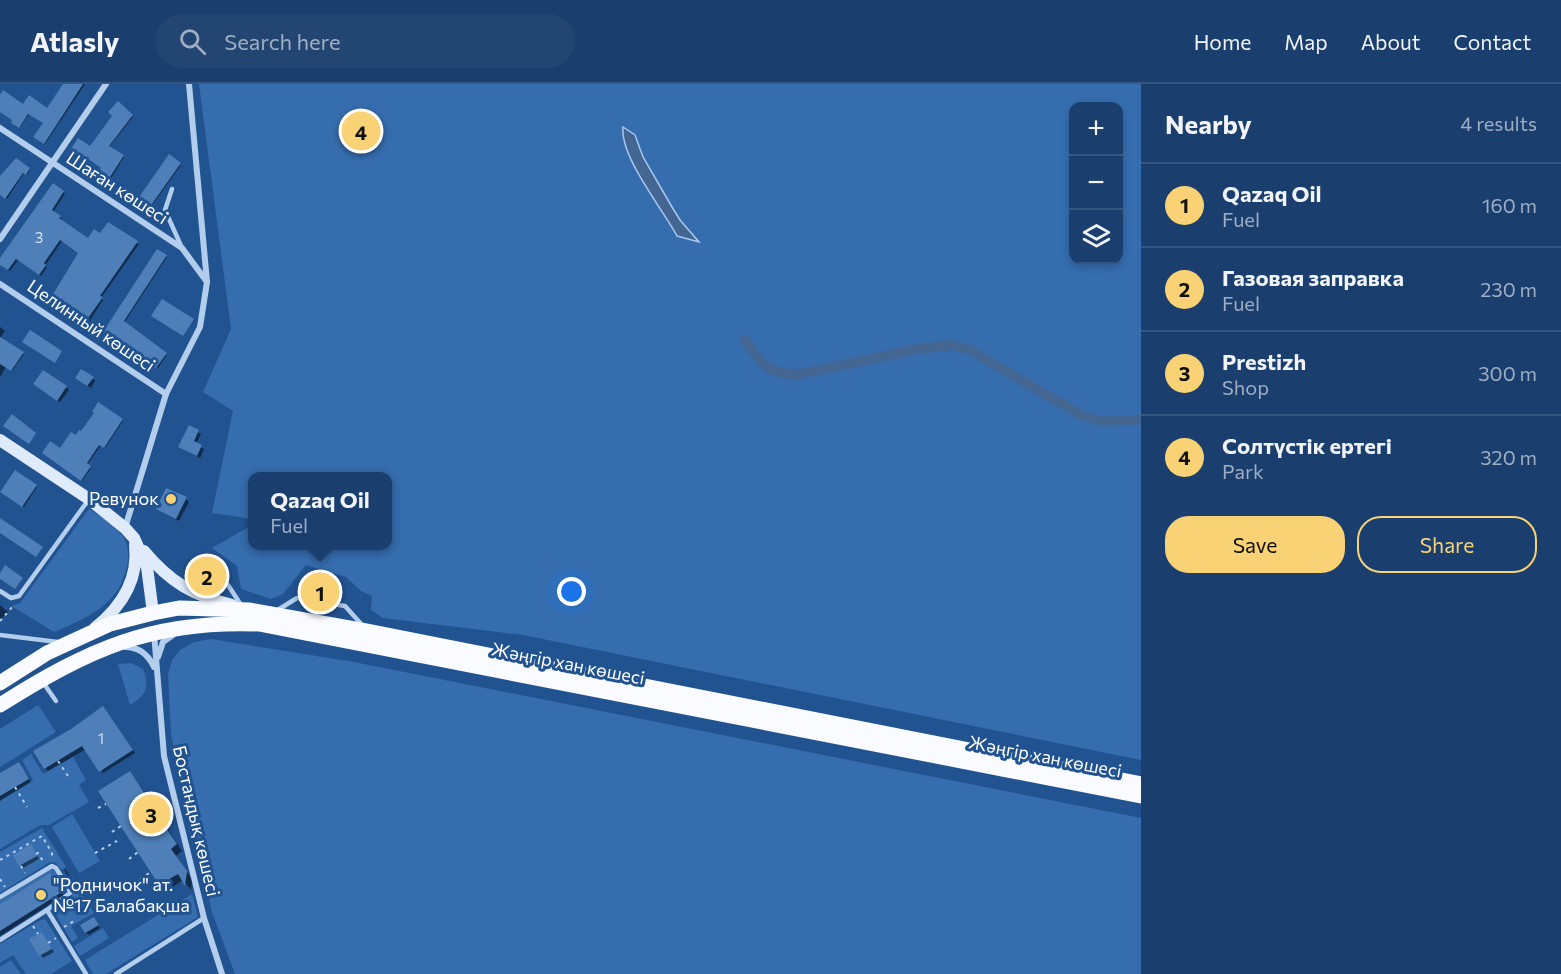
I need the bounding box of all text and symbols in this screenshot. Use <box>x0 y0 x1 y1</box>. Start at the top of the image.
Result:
search box <box>155 14 575 68</box>
text: Atlasly <box>30 24 119 58</box>
icon: search <box>176 25 209 58</box>
text: Search here <box>224 28 341 55</box>
text: Home <box>1194 29 1251 54</box>
text: Map <box>1284 29 1328 54</box>
text: About <box>1361 29 1420 54</box>
text: Contact <box>1453 29 1531 54</box>
map controls <box>1069 102 1123 264</box>
button: + <box>1069 102 1123 156</box>
pin: 4 <box>342 108 380 154</box>
text: Nearby <box>1165 108 1252 139</box>
text: 4 results <box>1460 111 1537 135</box>
street label: Шаған көшесі <box>62 146 173 228</box>
button: − <box>1069 156 1123 210</box>
text: Qazaq Oil <box>1222 180 1322 207</box>
text: 1 <box>1180 193 1189 217</box>
text: 160 m <box>1482 193 1537 217</box>
text: Fuel <box>1222 207 1260 231</box>
button: layers <box>1069 210 1123 264</box>
house number: 3 <box>35 228 43 246</box>
text: Газовая заправка <box>1222 264 1404 291</box>
street label: Целинный көшесі <box>24 274 160 376</box>
text: 2 <box>1179 277 1190 301</box>
text: 230 m <box>1480 277 1537 301</box>
text: Fuel <box>1222 291 1260 315</box>
text: Prestizh <box>1222 348 1306 375</box>
text: 3 <box>1179 361 1190 385</box>
text: 300 m <box>1478 361 1537 385</box>
text: Shop <box>1222 375 1269 399</box>
text: Солтүстік ертегі <box>1222 432 1392 459</box>
text: 4 <box>1178 445 1191 469</box>
text: 320 m <box>1480 445 1537 469</box>
text: Park <box>1222 459 1264 483</box>
popup <box>248 472 392 550</box>
text: Qazaq Oil <box>270 486 370 513</box>
place label: Ревунок <box>89 487 159 509</box>
marker: Ревунок <box>164 492 178 506</box>
text: Fuel <box>270 513 308 537</box>
button: Save <box>1165 516 1345 573</box>
button: Share <box>1357 516 1537 573</box>
pin: 2 <box>188 554 226 598</box>
pin: 1 <box>300 570 340 614</box>
your location <box>557 577 586 606</box>
street label: Жәңгір хан көшесі <box>490 637 647 689</box>
house number: 1 <box>98 729 104 747</box>
street label: Жәңгір хан көшесі <box>967 730 1124 782</box>
street label: Бостандық көшесі <box>169 743 225 898</box>
pin: 3 <box>132 792 170 836</box>
place label: "Родничок" ат. №17 Балабақша <box>53 873 190 916</box>
marker: "Родничок" ат. №17 Балабақша <box>34 888 48 902</box>

